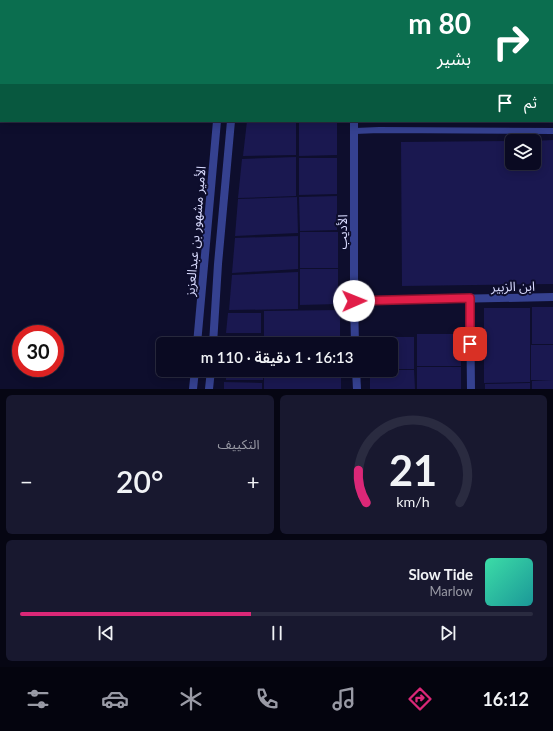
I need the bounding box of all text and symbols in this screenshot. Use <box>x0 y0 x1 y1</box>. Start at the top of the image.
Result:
text: 80 m <box>408 6 471 40</box>
icon: right <box>485 16 537 68</box>
text: بشير <box>437 47 471 69</box>
icon: arrive <box>494 92 516 114</box>
text: ثم <box>524 93 537 111</box>
map controls <box>505 134 541 170</box>
button: layers <box>505 134 541 170</box>
street label: الأمير مشهور بن عبدالعزيز <box>181 165 210 298</box>
street label: الأديب <box>334 215 350 249</box>
street label: ابن الزبير <box>490 278 535 295</box>
position arrow <box>333 280 375 322</box>
speed limit sign: 30 <box>12 325 64 377</box>
pin <box>453 327 487 361</box>
icon: arrive <box>459 333 481 355</box>
text: 16:13 · 1 دقيقة · 110 m <box>201 348 353 366</box>
text: التكييف <box>218 436 260 452</box>
text: 21 <box>389 444 437 494</box>
text: 20° <box>116 463 163 499</box>
text: − <box>20 468 33 495</box>
text: + <box>247 468 259 495</box>
text: km/h <box>397 492 430 509</box>
text: Slow Tide <box>408 565 473 583</box>
text: Marlow <box>429 583 473 599</box>
icon: previous <box>95 622 117 644</box>
icon: pause <box>266 622 288 644</box>
icon: next <box>437 622 459 644</box>
icon: filters <box>24 685 52 713</box>
icon: car <box>101 685 129 713</box>
icon: climate <box>177 685 205 713</box>
icon: phone <box>253 685 281 713</box>
icon: music <box>330 685 358 713</box>
icon: directions <box>406 685 434 713</box>
text: 16:12 <box>482 688 529 710</box>

